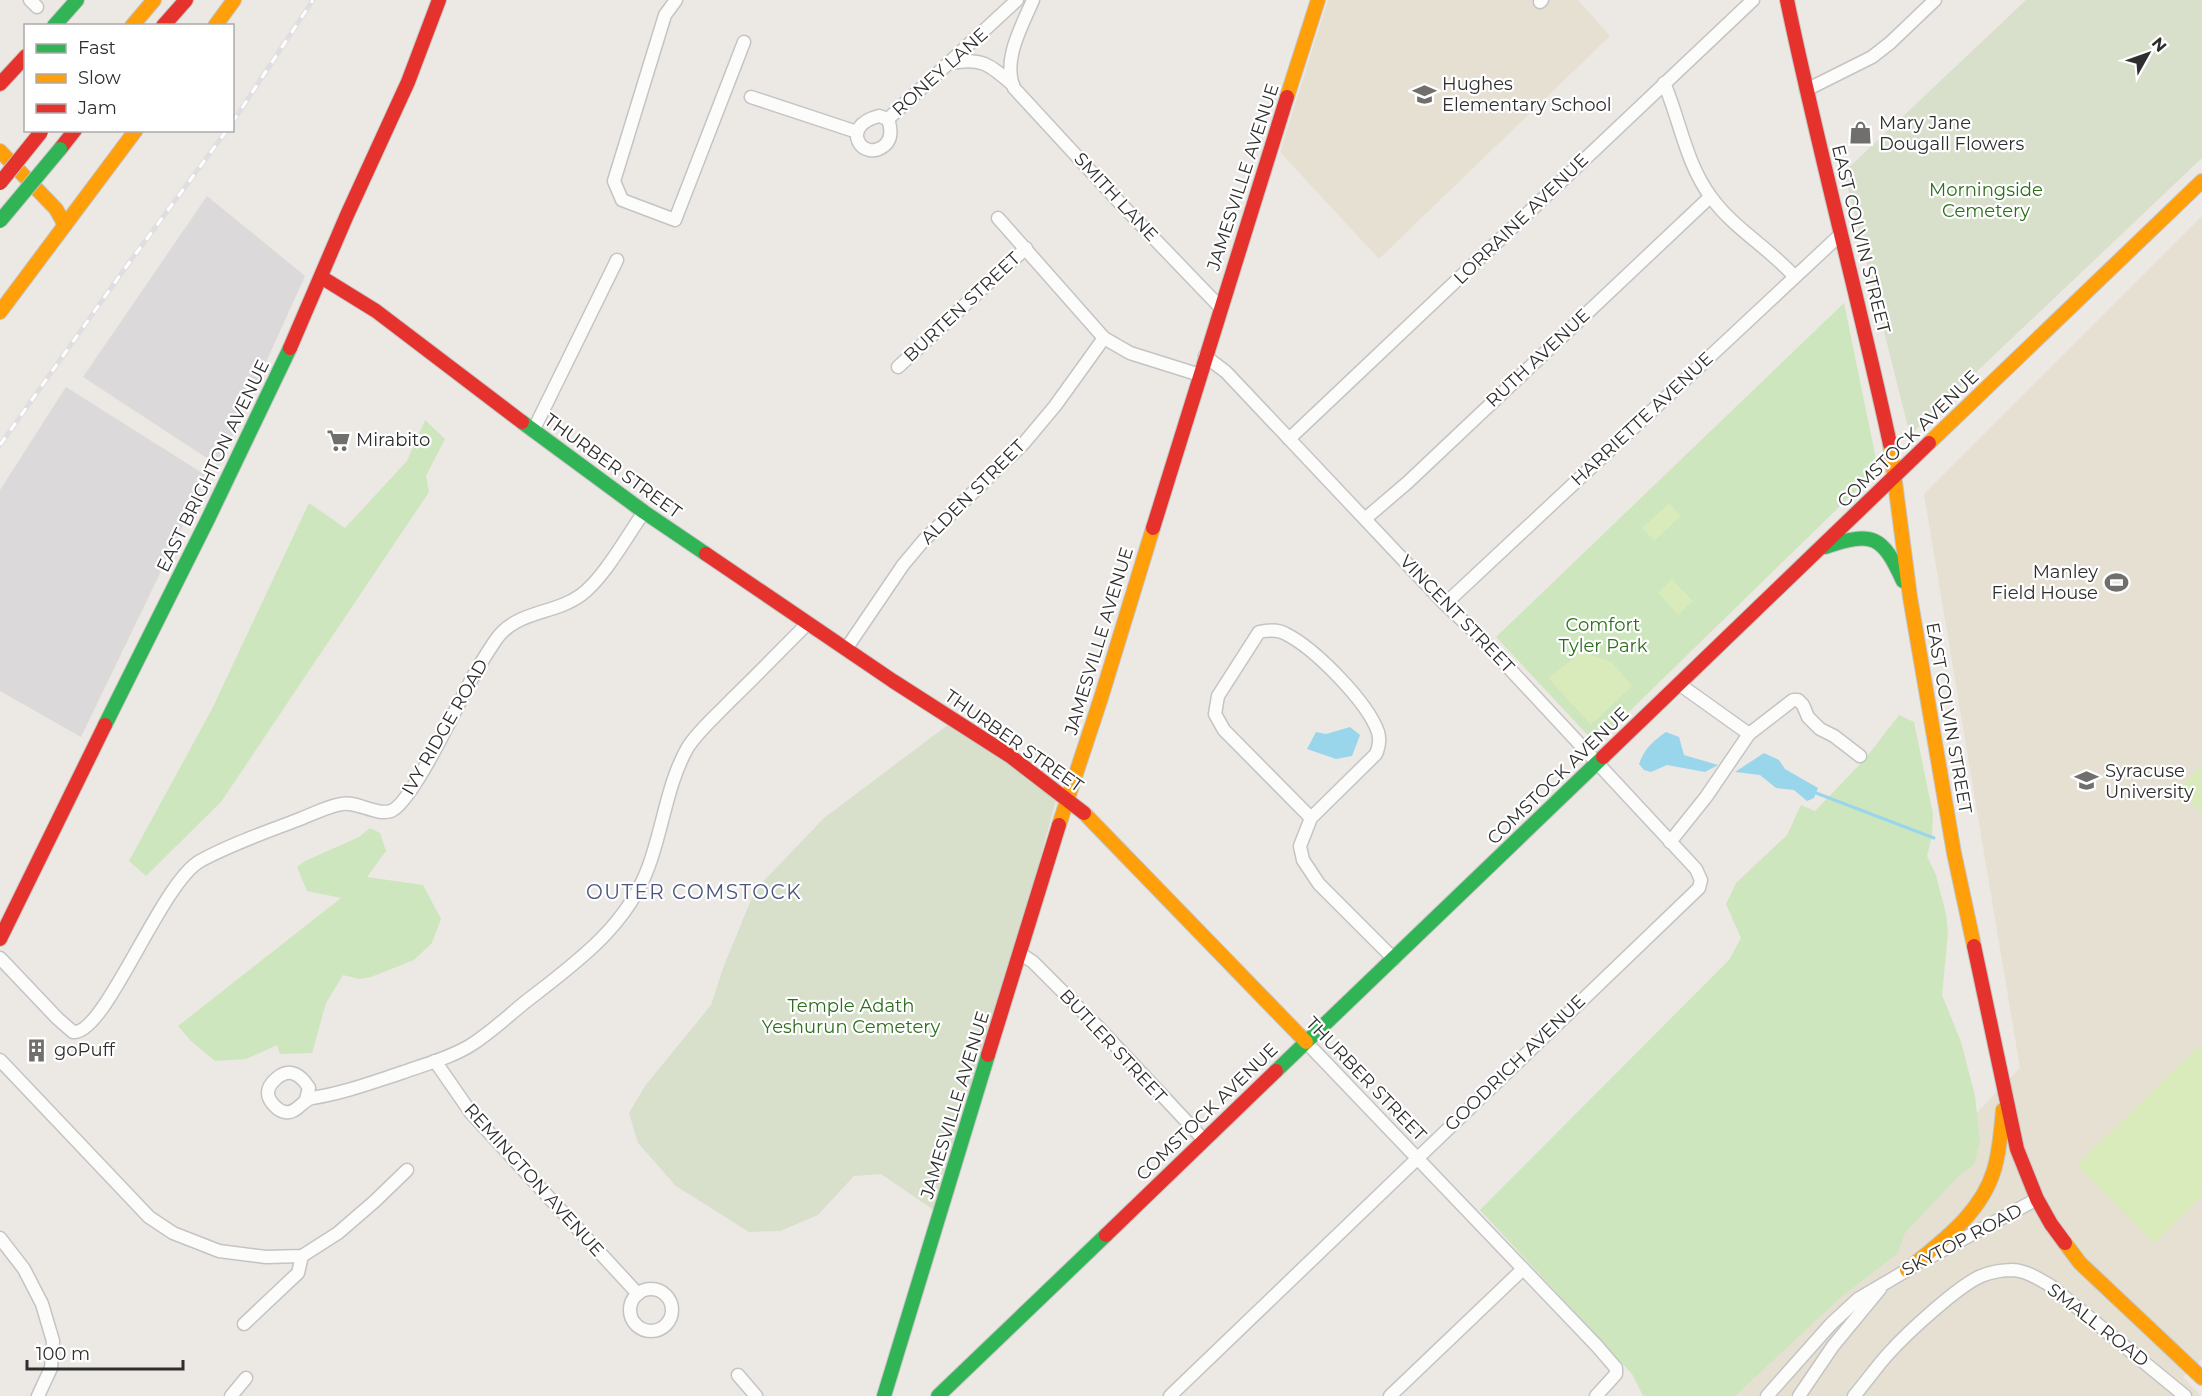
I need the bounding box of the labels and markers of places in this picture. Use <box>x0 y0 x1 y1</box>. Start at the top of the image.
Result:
place label: Hughes Elementary School <box>1442 73 1612 116</box>
school or university icon: Hughes Elementary School <box>1411 81 1437 107</box>
place label: Mary Jane Dougall Flowers <box>1879 112 2024 155</box>
shop icon: Mary Jane Dougall Flowers <box>1848 120 1874 146</box>
supermarket icon: Mirabito <box>325 427 351 453</box>
place label: Mirabito <box>356 429 430 451</box>
place label: Manley Field House <box>1991 561 2098 604</box>
sports icon: Manley Field House <box>2103 569 2129 595</box>
place label: Syracuse University <box>2105 760 2194 803</box>
school or university icon: Syracuse University <box>2074 768 2100 794</box>
building icon: goPuff <box>23 1037 49 1063</box>
place label: goPuff <box>54 1039 116 1061</box>

